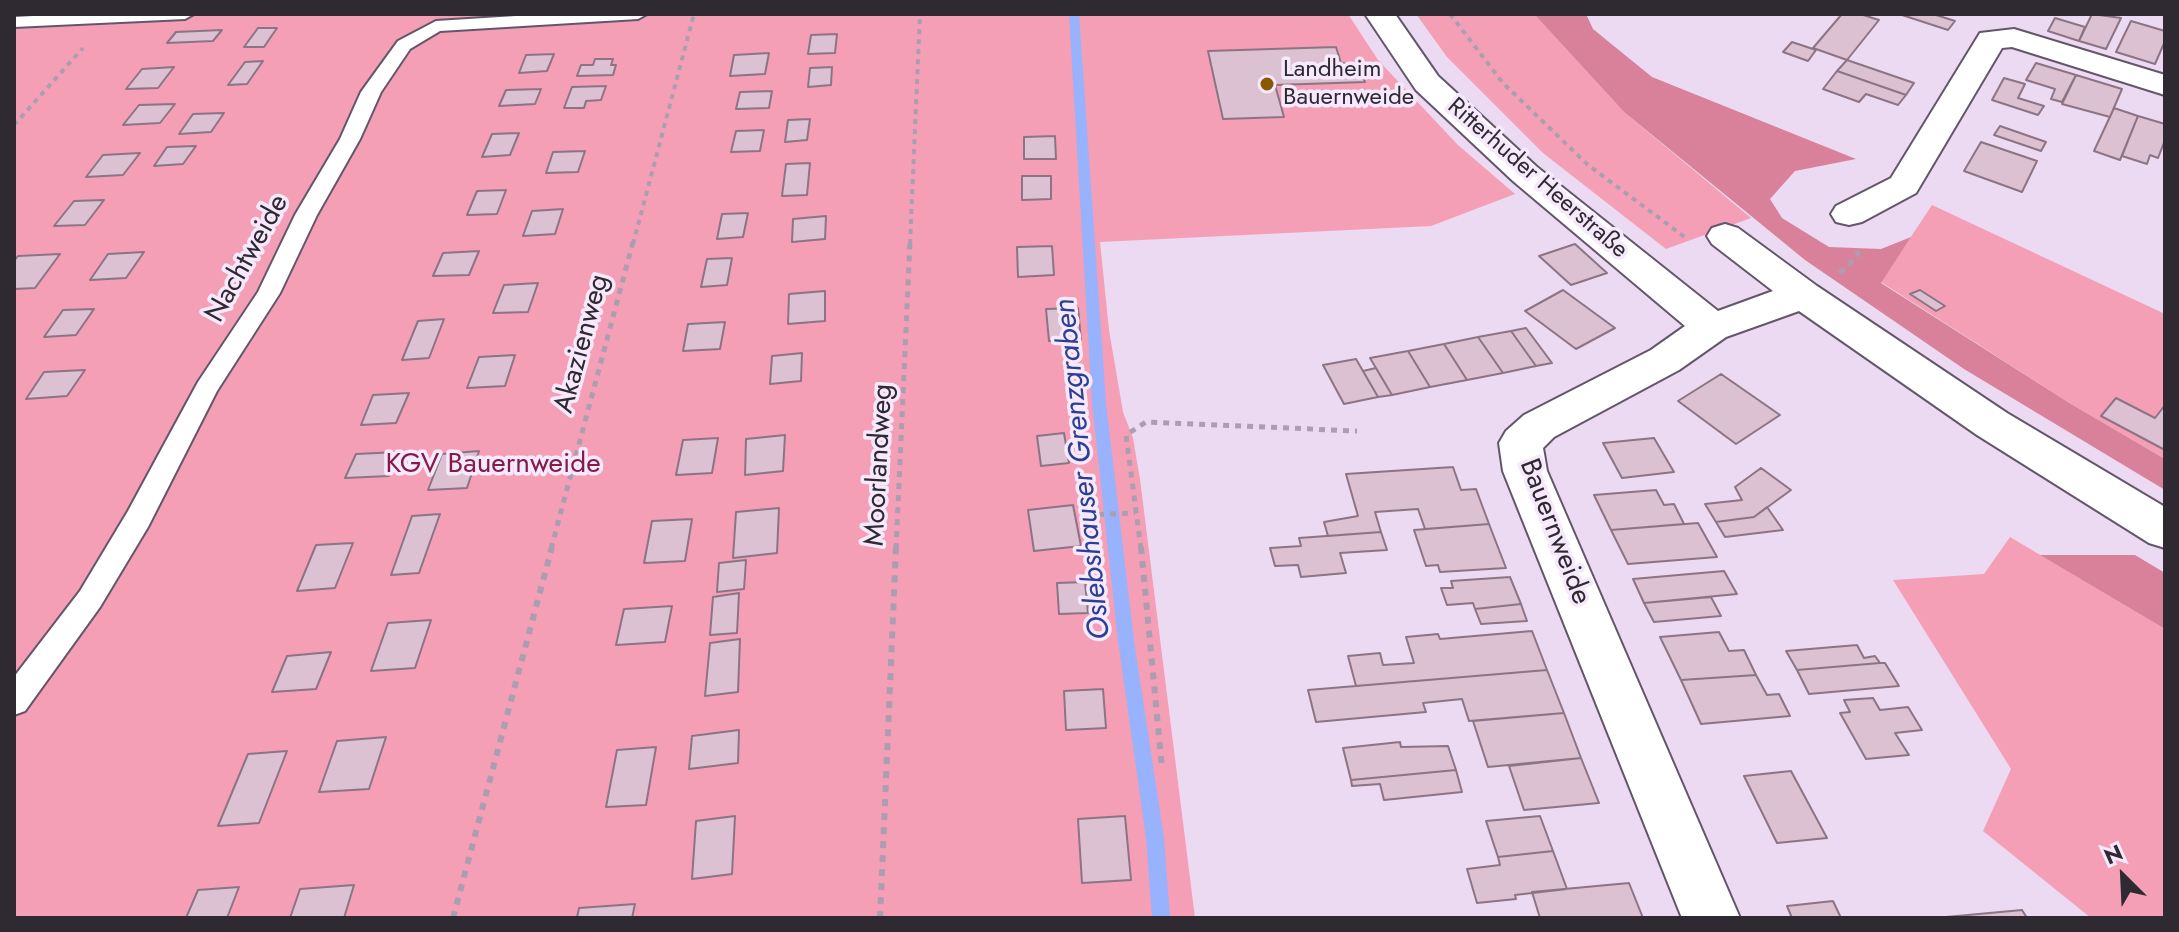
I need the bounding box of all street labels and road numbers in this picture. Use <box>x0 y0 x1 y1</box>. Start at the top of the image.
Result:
street label: Ritterhuder Heerstraße <box>1441 93 1633 265</box>
street label: Nachtweide <box>199 189 297 329</box>
street label: Akazienweg <box>548 271 618 417</box>
street label: Moorlandweg <box>859 383 901 547</box>
street label: Bauernweide <box>1511 455 1597 609</box>

